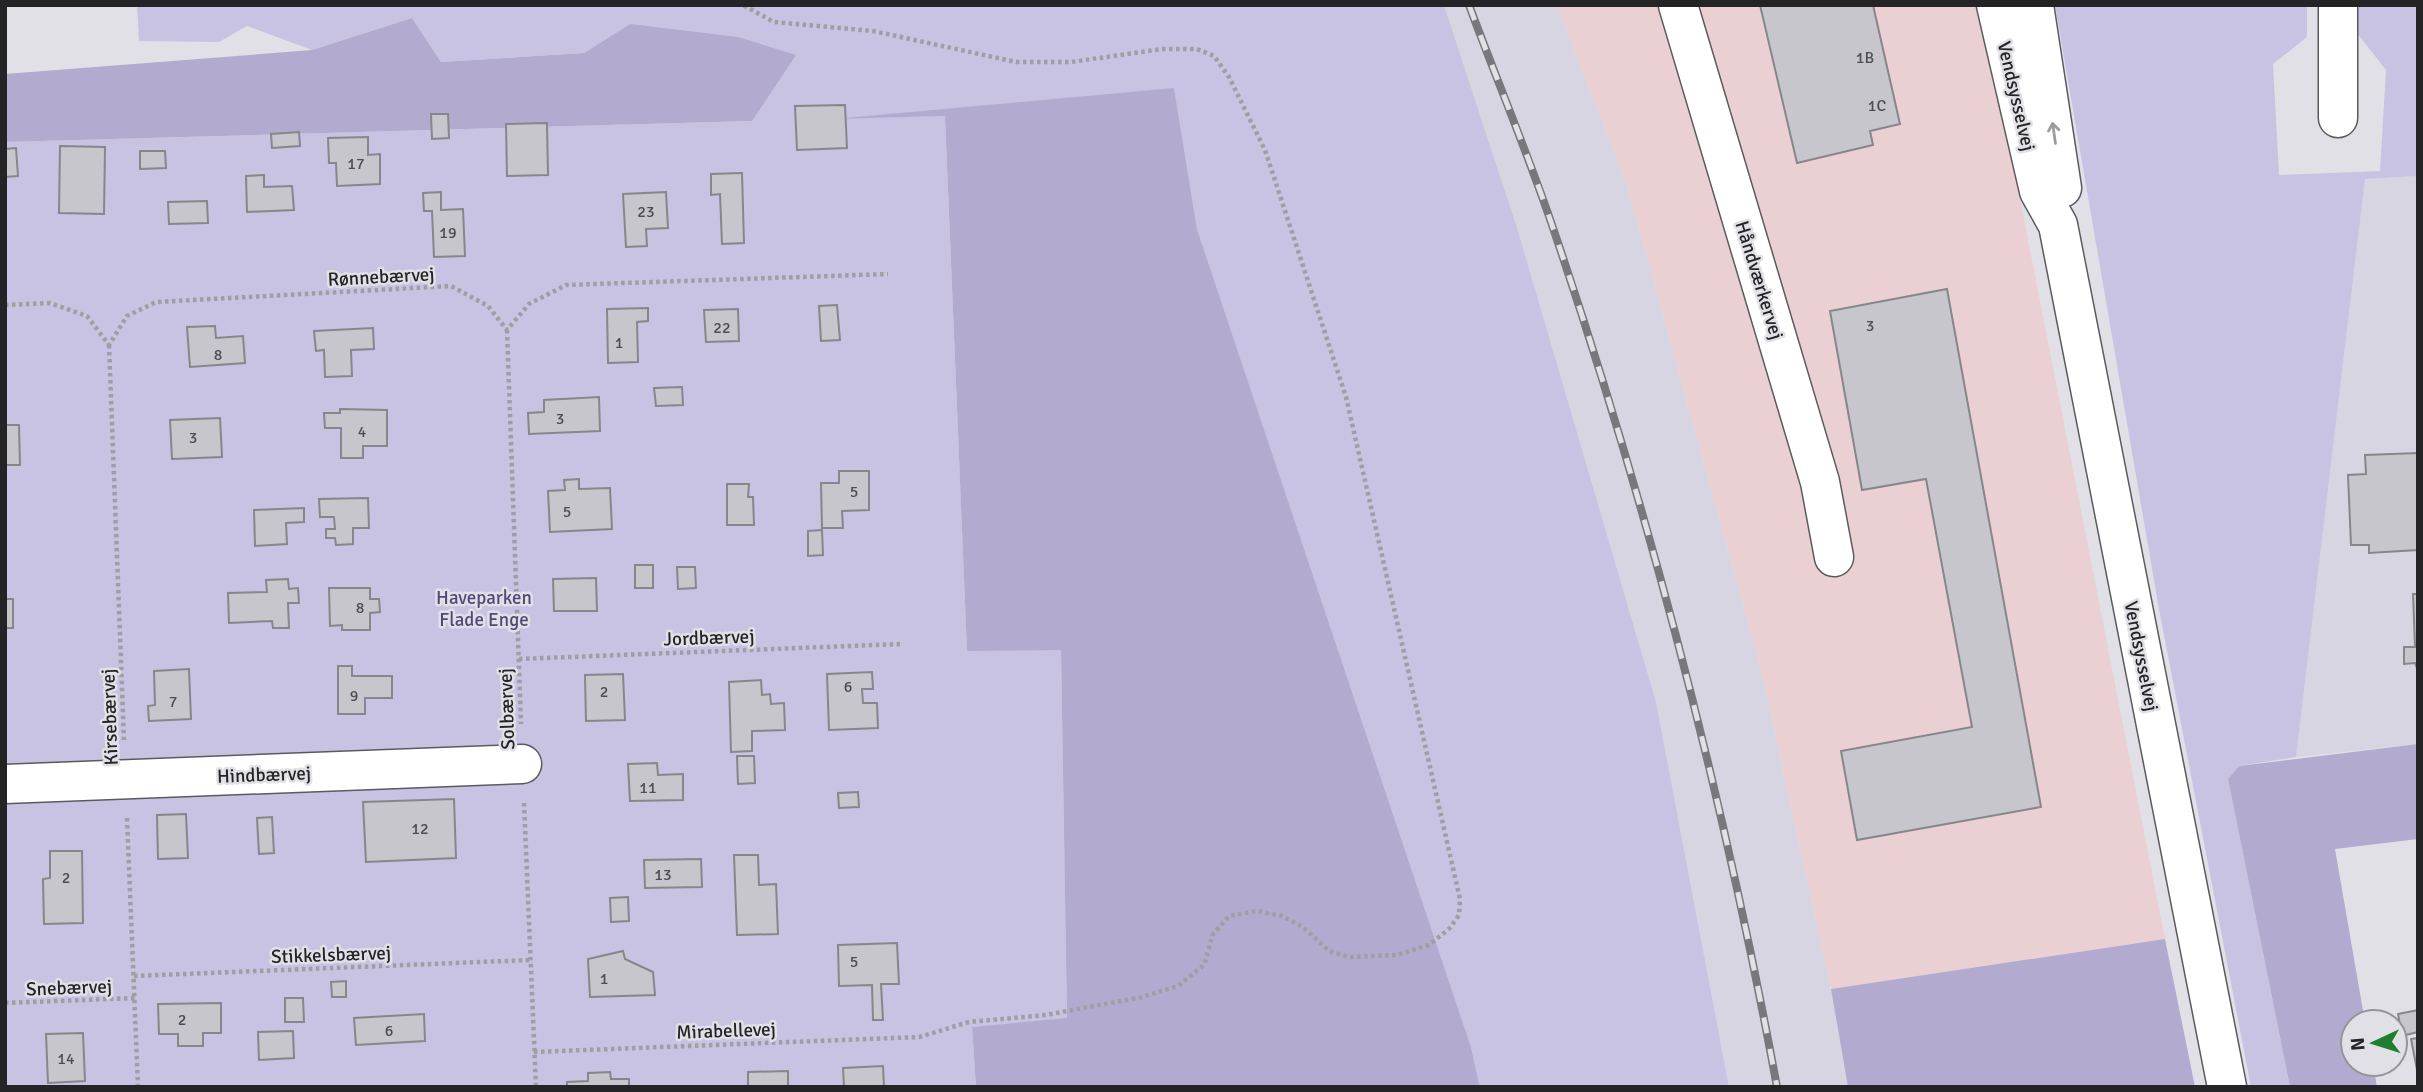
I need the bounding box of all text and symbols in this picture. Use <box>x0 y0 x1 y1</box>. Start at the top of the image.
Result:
street label: Vendsysselvej <box>1992 39 2040 153</box>
house number: 1B <box>1856 48 1874 68</box>
house number: 1C <box>1868 96 1886 116</box>
one-way arrow <box>2047 122 2060 145</box>
house number: 17 <box>347 154 365 174</box>
house number: 23 <box>637 202 655 222</box>
street label: Håndværkervej <box>1730 218 1788 342</box>
house number: 19 <box>439 223 457 243</box>
street label: Rønnebærvej <box>327 262 435 292</box>
house number: 3 <box>1866 316 1874 336</box>
house number: 22 <box>713 318 731 338</box>
house number: 1 <box>615 333 623 353</box>
house number: 8 <box>214 345 222 365</box>
house number: 3 <box>556 409 564 429</box>
house number: 4 <box>358 422 367 442</box>
house number: 3 <box>189 428 197 448</box>
house number: 5 <box>850 482 858 502</box>
house number: 5 <box>563 502 571 522</box>
park label: Haveparken Flade Enge <box>436 586 532 632</box>
house number: 8 <box>356 598 364 618</box>
street label: Vendsysselvej <box>2119 599 2163 713</box>
street label: Jordbærvej <box>663 624 755 652</box>
street label: Kirsebærvej <box>96 668 124 766</box>
street label: Solbærvej <box>494 668 520 750</box>
house number: 6 <box>844 677 852 697</box>
house number: 2 <box>600 682 608 702</box>
house number: 9 <box>350 686 358 706</box>
house number: 7 <box>169 692 177 712</box>
street label: Hindbærvej <box>217 761 311 789</box>
house number: 11 <box>639 778 657 798</box>
house number: 12 <box>411 819 429 839</box>
house number: 13 <box>654 865 672 885</box>
house number: 2 <box>62 868 70 888</box>
street label: Stikkelsbærvej <box>271 941 392 969</box>
house number: 5 <box>850 952 858 972</box>
house number: 1 <box>600 969 608 989</box>
street label: Snebærvej <box>26 975 112 1001</box>
north arrow <box>2339 1008 2409 1078</box>
house number: 2 <box>178 1010 186 1030</box>
street label: Mirabellevej <box>676 1017 776 1045</box>
house number: 6 <box>385 1021 393 1041</box>
text: N <box>2346 1037 2370 1052</box>
house number: 14 <box>57 1049 75 1069</box>

